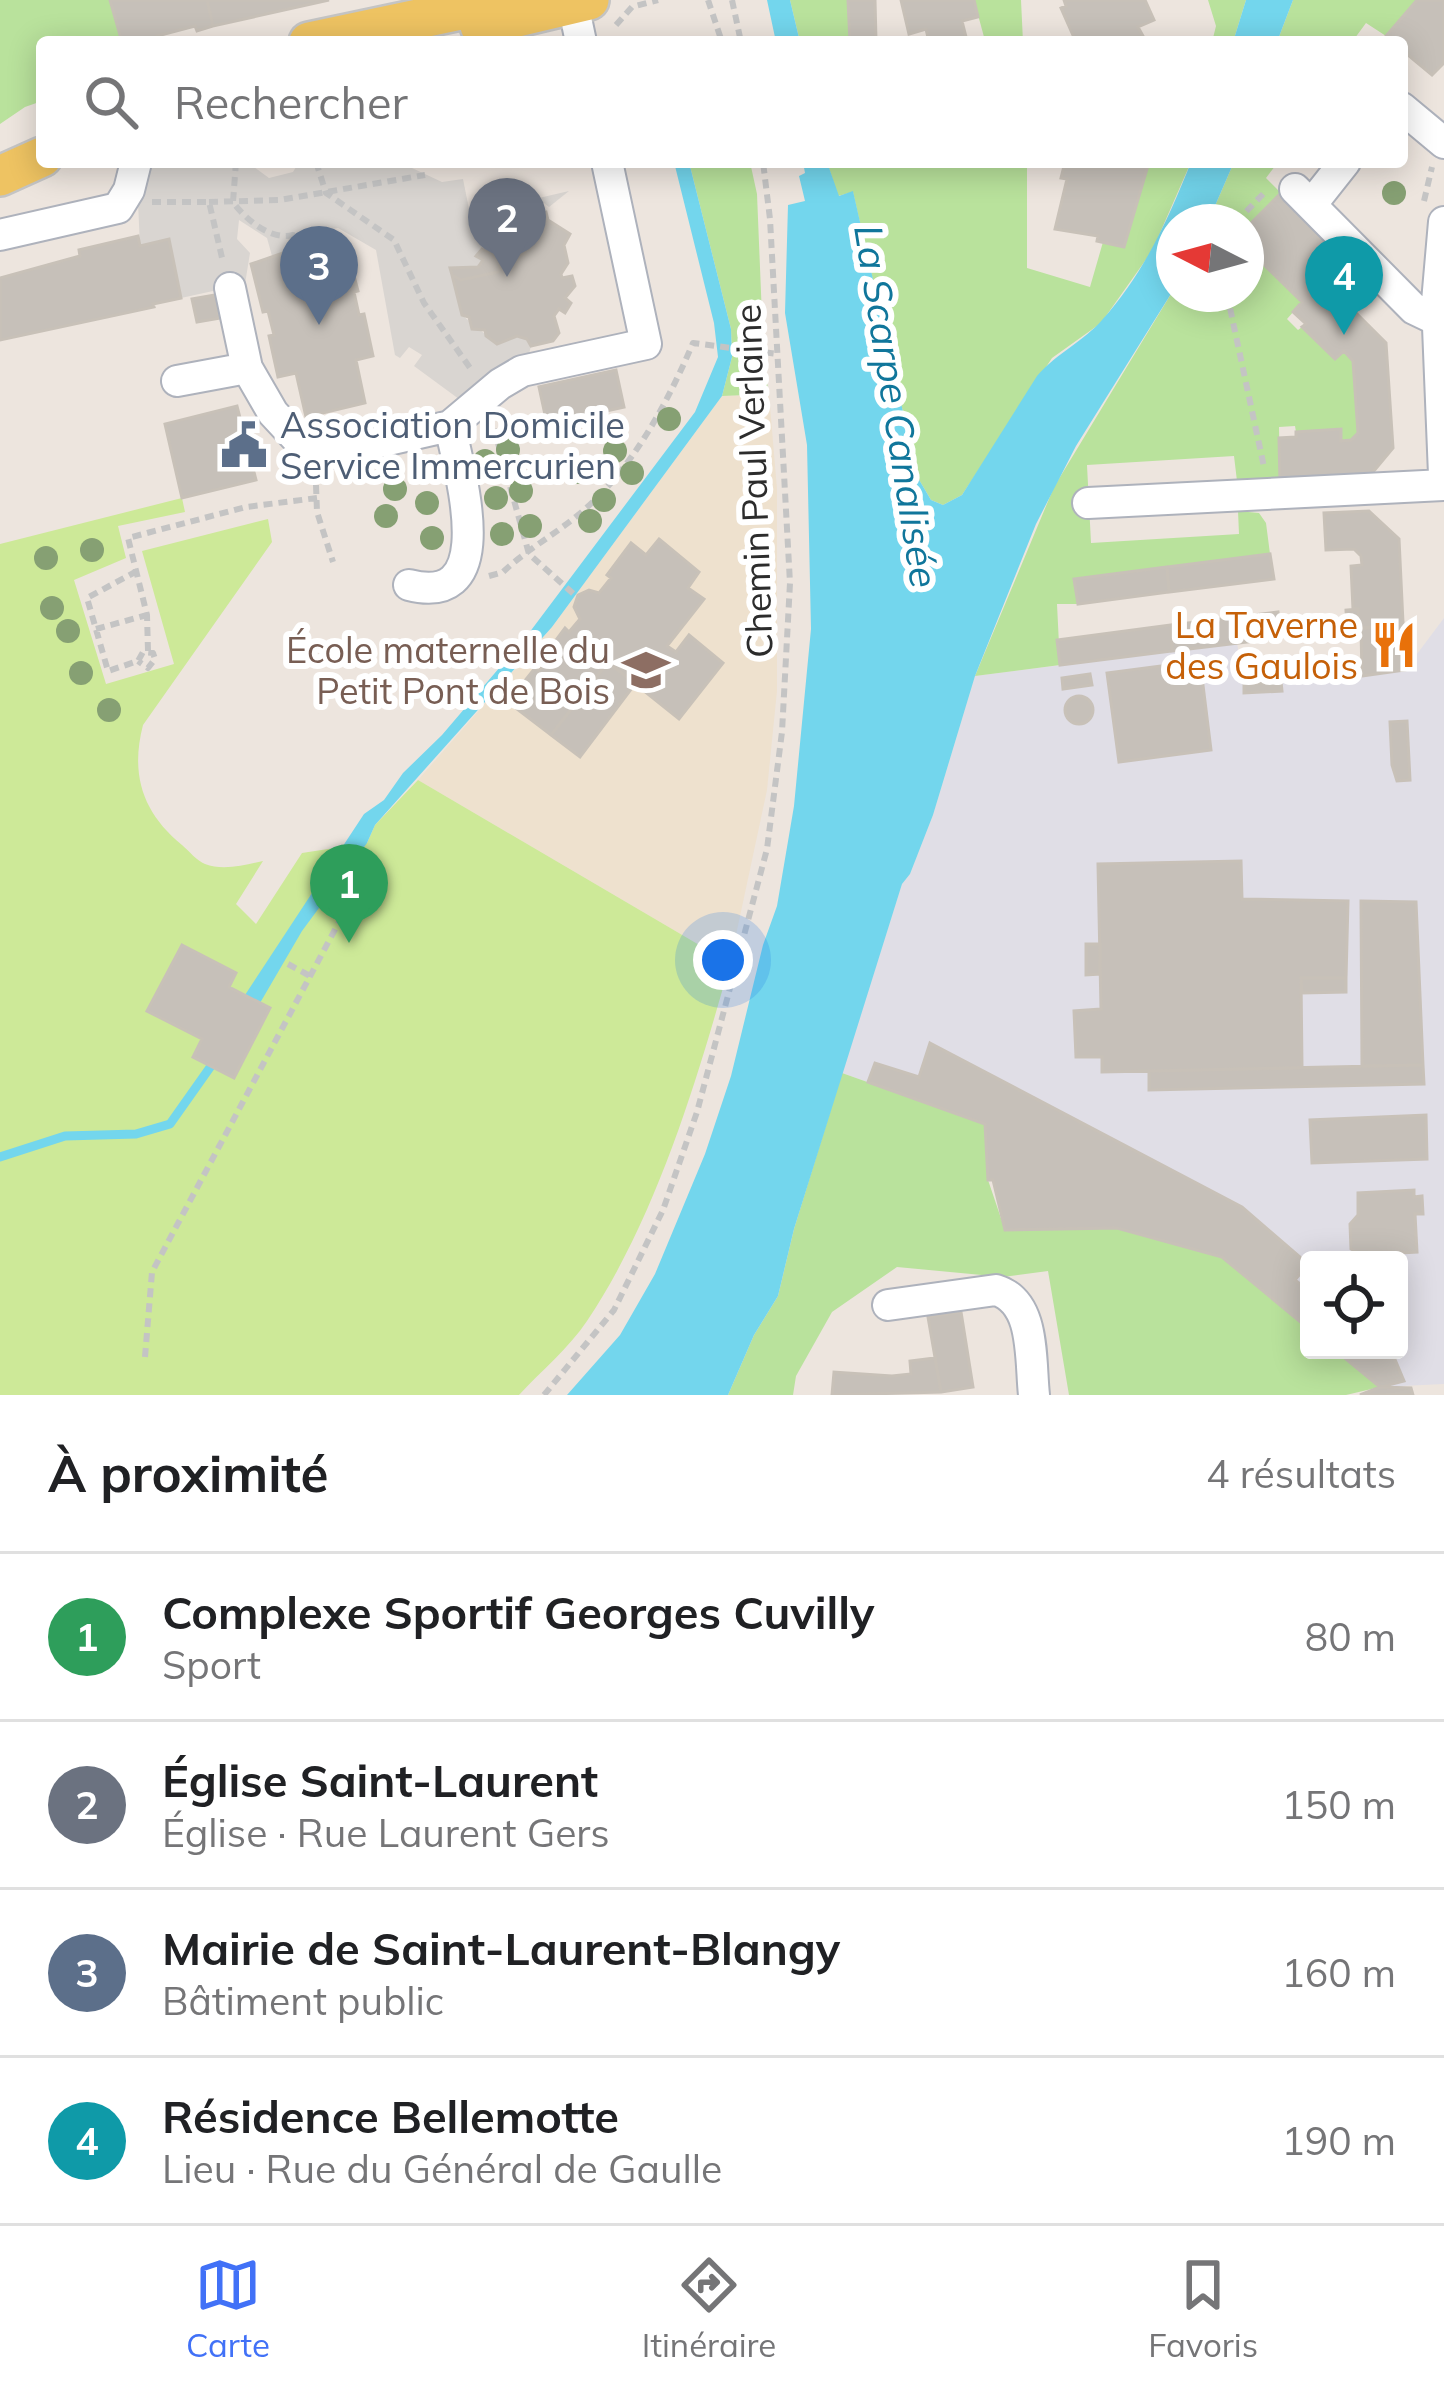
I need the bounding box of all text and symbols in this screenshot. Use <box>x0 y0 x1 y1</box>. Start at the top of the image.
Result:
search box <box>36 36 1408 168</box>
icon: search <box>78 69 144 135</box>
text: Rechercher <box>174 74 408 130</box>
pin: 2 <box>468 178 546 277</box>
north arrow <box>1156 204 1264 312</box>
water label: La Scarpe Canalisée <box>844 221 950 591</box>
pin: 3 <box>280 226 358 325</box>
pin: 4 <box>1305 236 1383 335</box>
street label: Chemin Paul Verlaine <box>724 303 782 659</box>
place label: Association Domicile Service Immercurien <box>280 402 625 488</box>
public building icon: Association Domicile Service Immercurien <box>219 420 269 470</box>
place label: La Taverne des Gaulois <box>1165 602 1358 688</box>
restaurant icon: La Taverne des Gaulois <box>1369 620 1419 670</box>
place label: École maternelle du Petit Pont de Bois <box>286 627 610 713</box>
school or university icon: École maternelle du Petit Pont de Bois <box>621 645 671 695</box>
pin: 1 <box>310 844 388 943</box>
your location <box>693 930 753 990</box>
map controls <box>1300 1251 1408 1359</box>
button: locate <box>1300 1251 1408 1359</box>
text: À proximité <box>48 1441 329 1505</box>
text: 4 résultats <box>1206 1449 1396 1498</box>
text: Complexe Sportif Georges Cuvilly <box>162 1584 875 1640</box>
text: 1 <box>75 1612 99 1661</box>
text: 80 m <box>1305 1612 1396 1661</box>
text: Sport <box>162 1640 261 1689</box>
text: Église Saint-Laurent <box>162 1752 598 1808</box>
text: 2 <box>75 1780 99 1829</box>
text: 150 m <box>1281 1780 1396 1829</box>
text: Église · Rue Laurent Gers <box>162 1808 610 1857</box>
text: Mairie de Saint-Laurent-Blangy <box>162 1920 840 1976</box>
text: 3 <box>75 1948 99 1997</box>
text: 160 m <box>1281 1948 1396 1997</box>
text: Bâtiment public <box>162 1976 444 2025</box>
text: Résidence Bellemotte <box>162 2088 619 2144</box>
text: 4 <box>75 2116 99 2165</box>
text: 190 m <box>1281 2116 1396 2165</box>
text: Lieu · Rue du Général de Gaulle <box>162 2144 722 2193</box>
tab: Carte <box>186 2252 270 2365</box>
tab: Itinéraire <box>642 2252 776 2365</box>
tab: Favoris <box>1148 2252 1258 2365</box>

